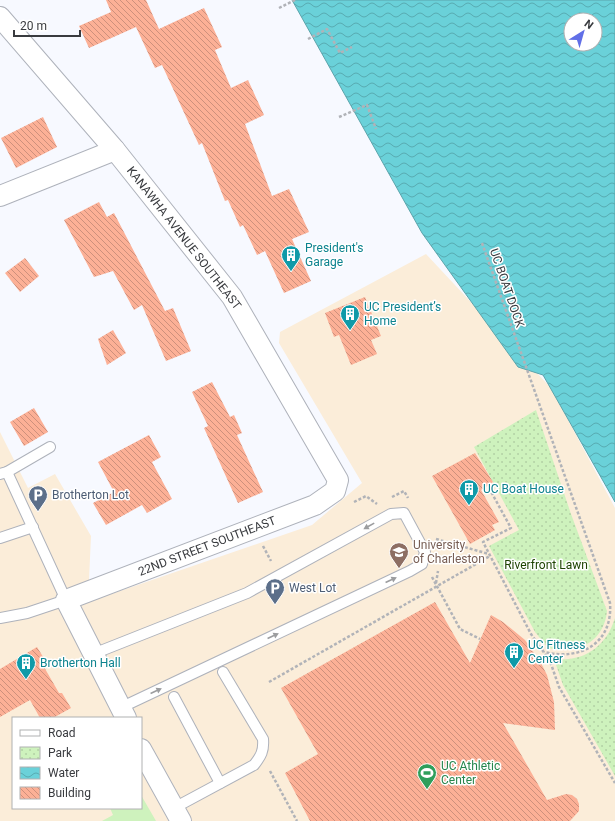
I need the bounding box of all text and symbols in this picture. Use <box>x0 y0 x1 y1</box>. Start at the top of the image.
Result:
scale bar <box>14 12 80 38</box>
north arrow <box>563 12 603 52</box>
text: N <box>582 17 596 32</box>
text: 20 m <box>20 19 47 33</box>
street label: KANAWHA AVENUE SOUTHEAST <box>124 164 244 312</box>
place label: President's Garage <box>305 241 364 269</box>
building icon: President's Garage <box>280 244 302 272</box>
street label: UC BOAT DOCK <box>487 247 527 330</box>
place label: UC President’s Home <box>364 300 441 328</box>
building icon: UC President’s Home <box>339 303 361 331</box>
building icon: UC Boat House <box>458 478 480 506</box>
place label: UC Boat House <box>483 482 564 496</box>
parking icon: Brotherton Lot <box>27 484 49 512</box>
place label: Brotherton Lot <box>52 488 129 502</box>
street label: 22ND STREET SOUTHEAST <box>136 513 278 579</box>
one-way arrow <box>363 523 375 529</box>
place label: University of Charleston <box>413 538 485 566</box>
school or university icon: University of Charleston <box>388 541 410 569</box>
park label: Riverfront Lawn <box>504 558 588 572</box>
parking icon: West Lot <box>264 577 286 605</box>
one-way arrow <box>385 577 396 583</box>
place label: West Lot <box>289 581 336 595</box>
one-way arrow <box>268 633 279 639</box>
place label: UC Fitness Center <box>528 638 585 666</box>
building icon: UC Fitness Center <box>503 641 525 669</box>
building icon: Brotherton Hall <box>15 652 37 680</box>
place label: Brotherton Hall <box>40 656 121 670</box>
one-way arrow <box>150 688 161 694</box>
legend <box>12 717 142 809</box>
text: Road <box>48 726 76 740</box>
text: Park <box>48 746 73 760</box>
place label: UC Athletic Center <box>441 759 500 787</box>
sports icon: UC Athletic Center <box>416 762 438 790</box>
text: Water <box>48 766 79 780</box>
text: Building <box>48 786 91 800</box>

